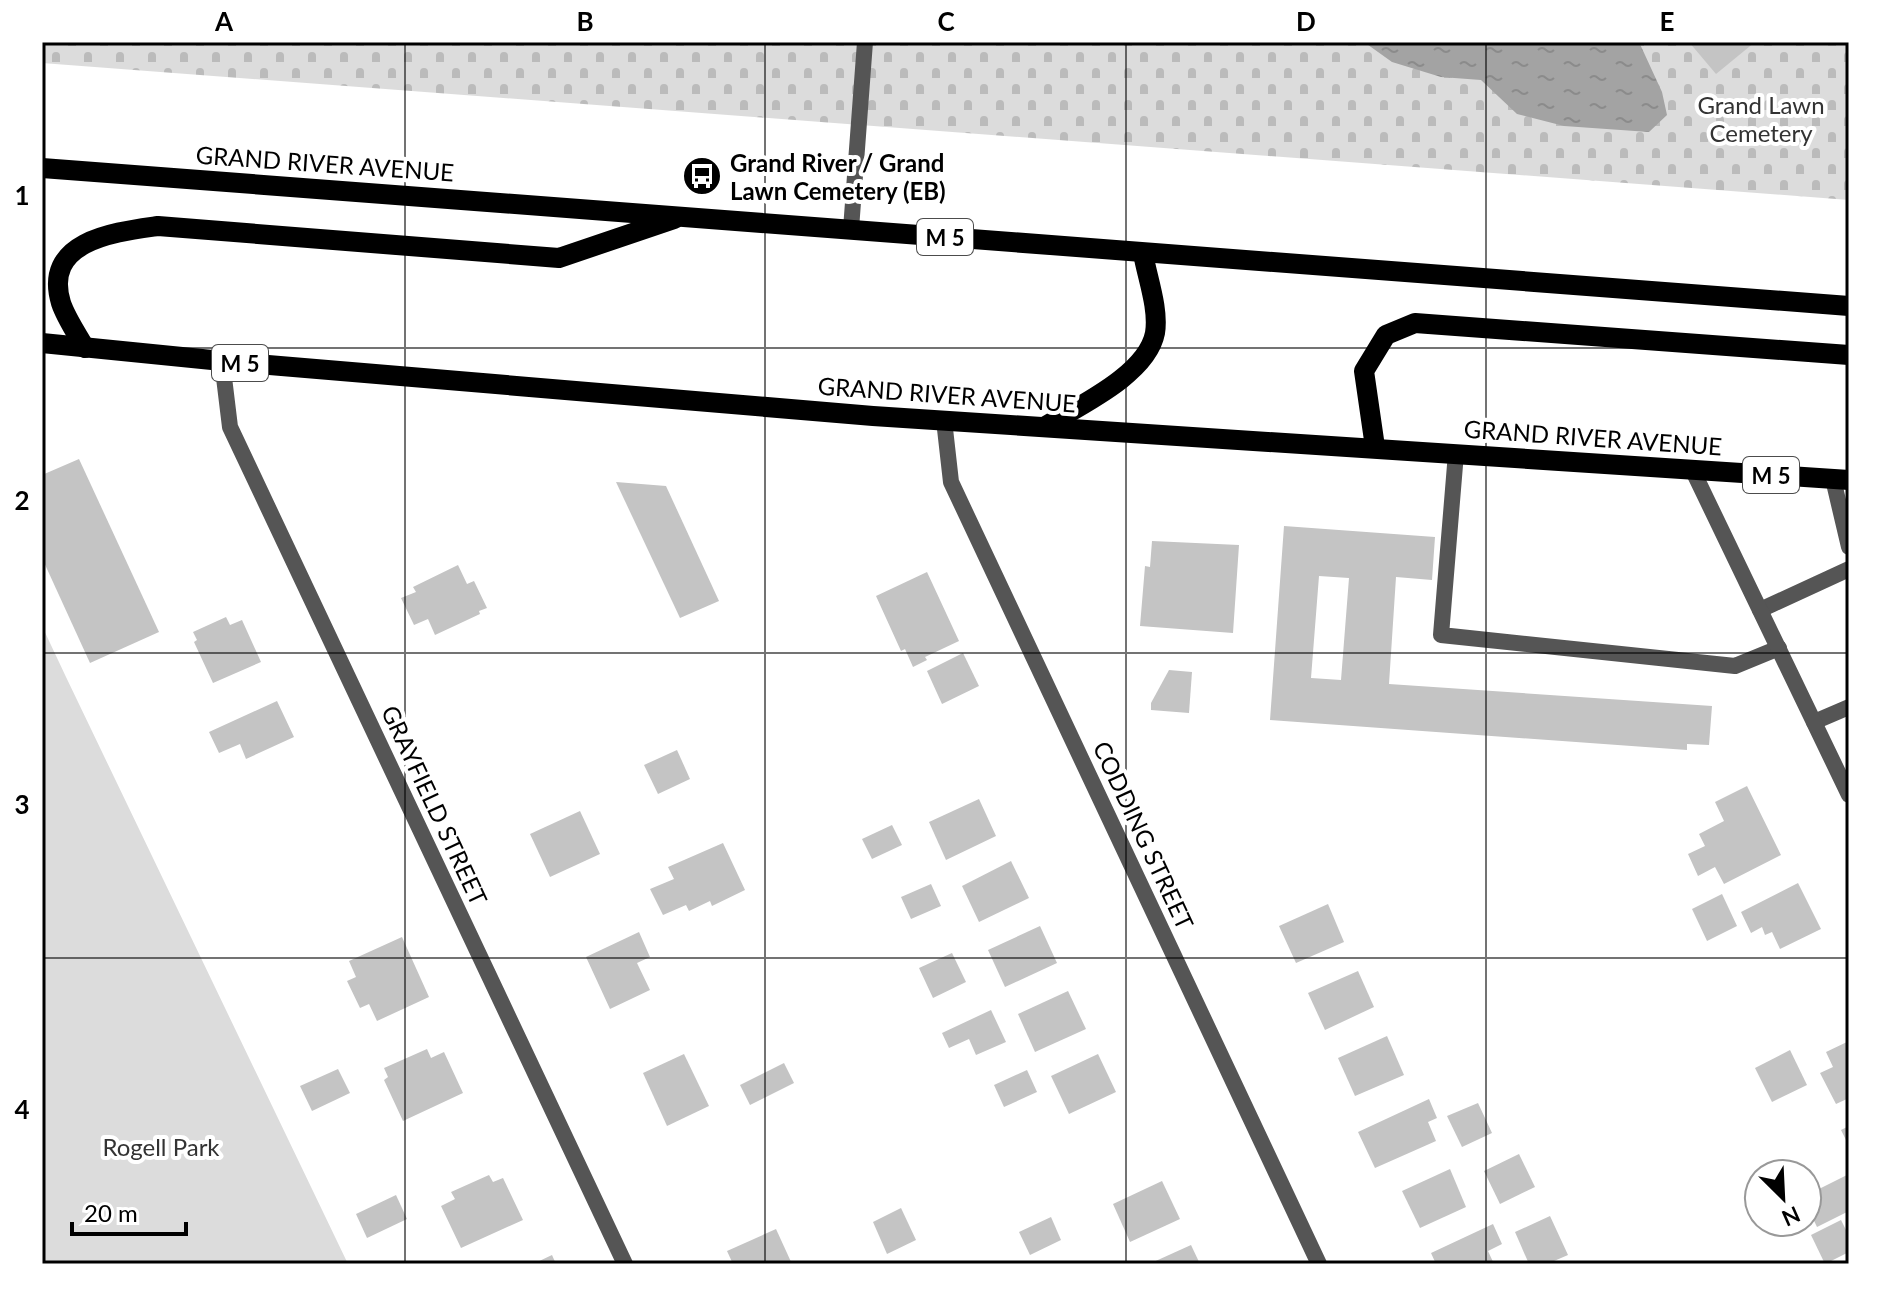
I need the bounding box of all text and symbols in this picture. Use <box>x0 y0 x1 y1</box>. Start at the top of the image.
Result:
text: A <box>214 5 234 37</box>
text: B <box>576 5 594 37</box>
text: C <box>937 5 955 37</box>
text: D <box>1296 5 1316 37</box>
text: E <box>1660 5 1674 37</box>
park label: Grand Lawn Cemetery <box>1697 90 1825 147</box>
street label: GRAND RIVER AVENUE <box>195 140 455 186</box>
place label: Grand River / Grand Lawn Cemetery (EB) <box>730 148 946 205</box>
bus stop icon: Grand River / Grand Lawn Cemetery (EB) <box>681 155 723 197</box>
text: 1 <box>14 179 30 211</box>
road number: M 5 <box>917 219 973 255</box>
road number: M 5 <box>212 345 268 381</box>
street label: GRAND RIVER AVENUE <box>817 371 1077 417</box>
street label: GRAND RIVER AVENUE <box>1463 414 1723 460</box>
road number: M 5 <box>1743 457 1799 493</box>
text: 2 <box>14 484 30 516</box>
street label: GRAYFIELD STREET <box>376 700 494 910</box>
street label: CODDING STREET <box>1088 736 1200 934</box>
text: 3 <box>14 788 30 820</box>
text: 4 <box>14 1093 30 1125</box>
park label: Rogell Park <box>102 1132 220 1161</box>
north arrow <box>1743 1158 1823 1238</box>
scale bar <box>72 1186 186 1236</box>
text: 20 m <box>84 1198 138 1227</box>
text: N <box>1778 1201 1805 1233</box>

